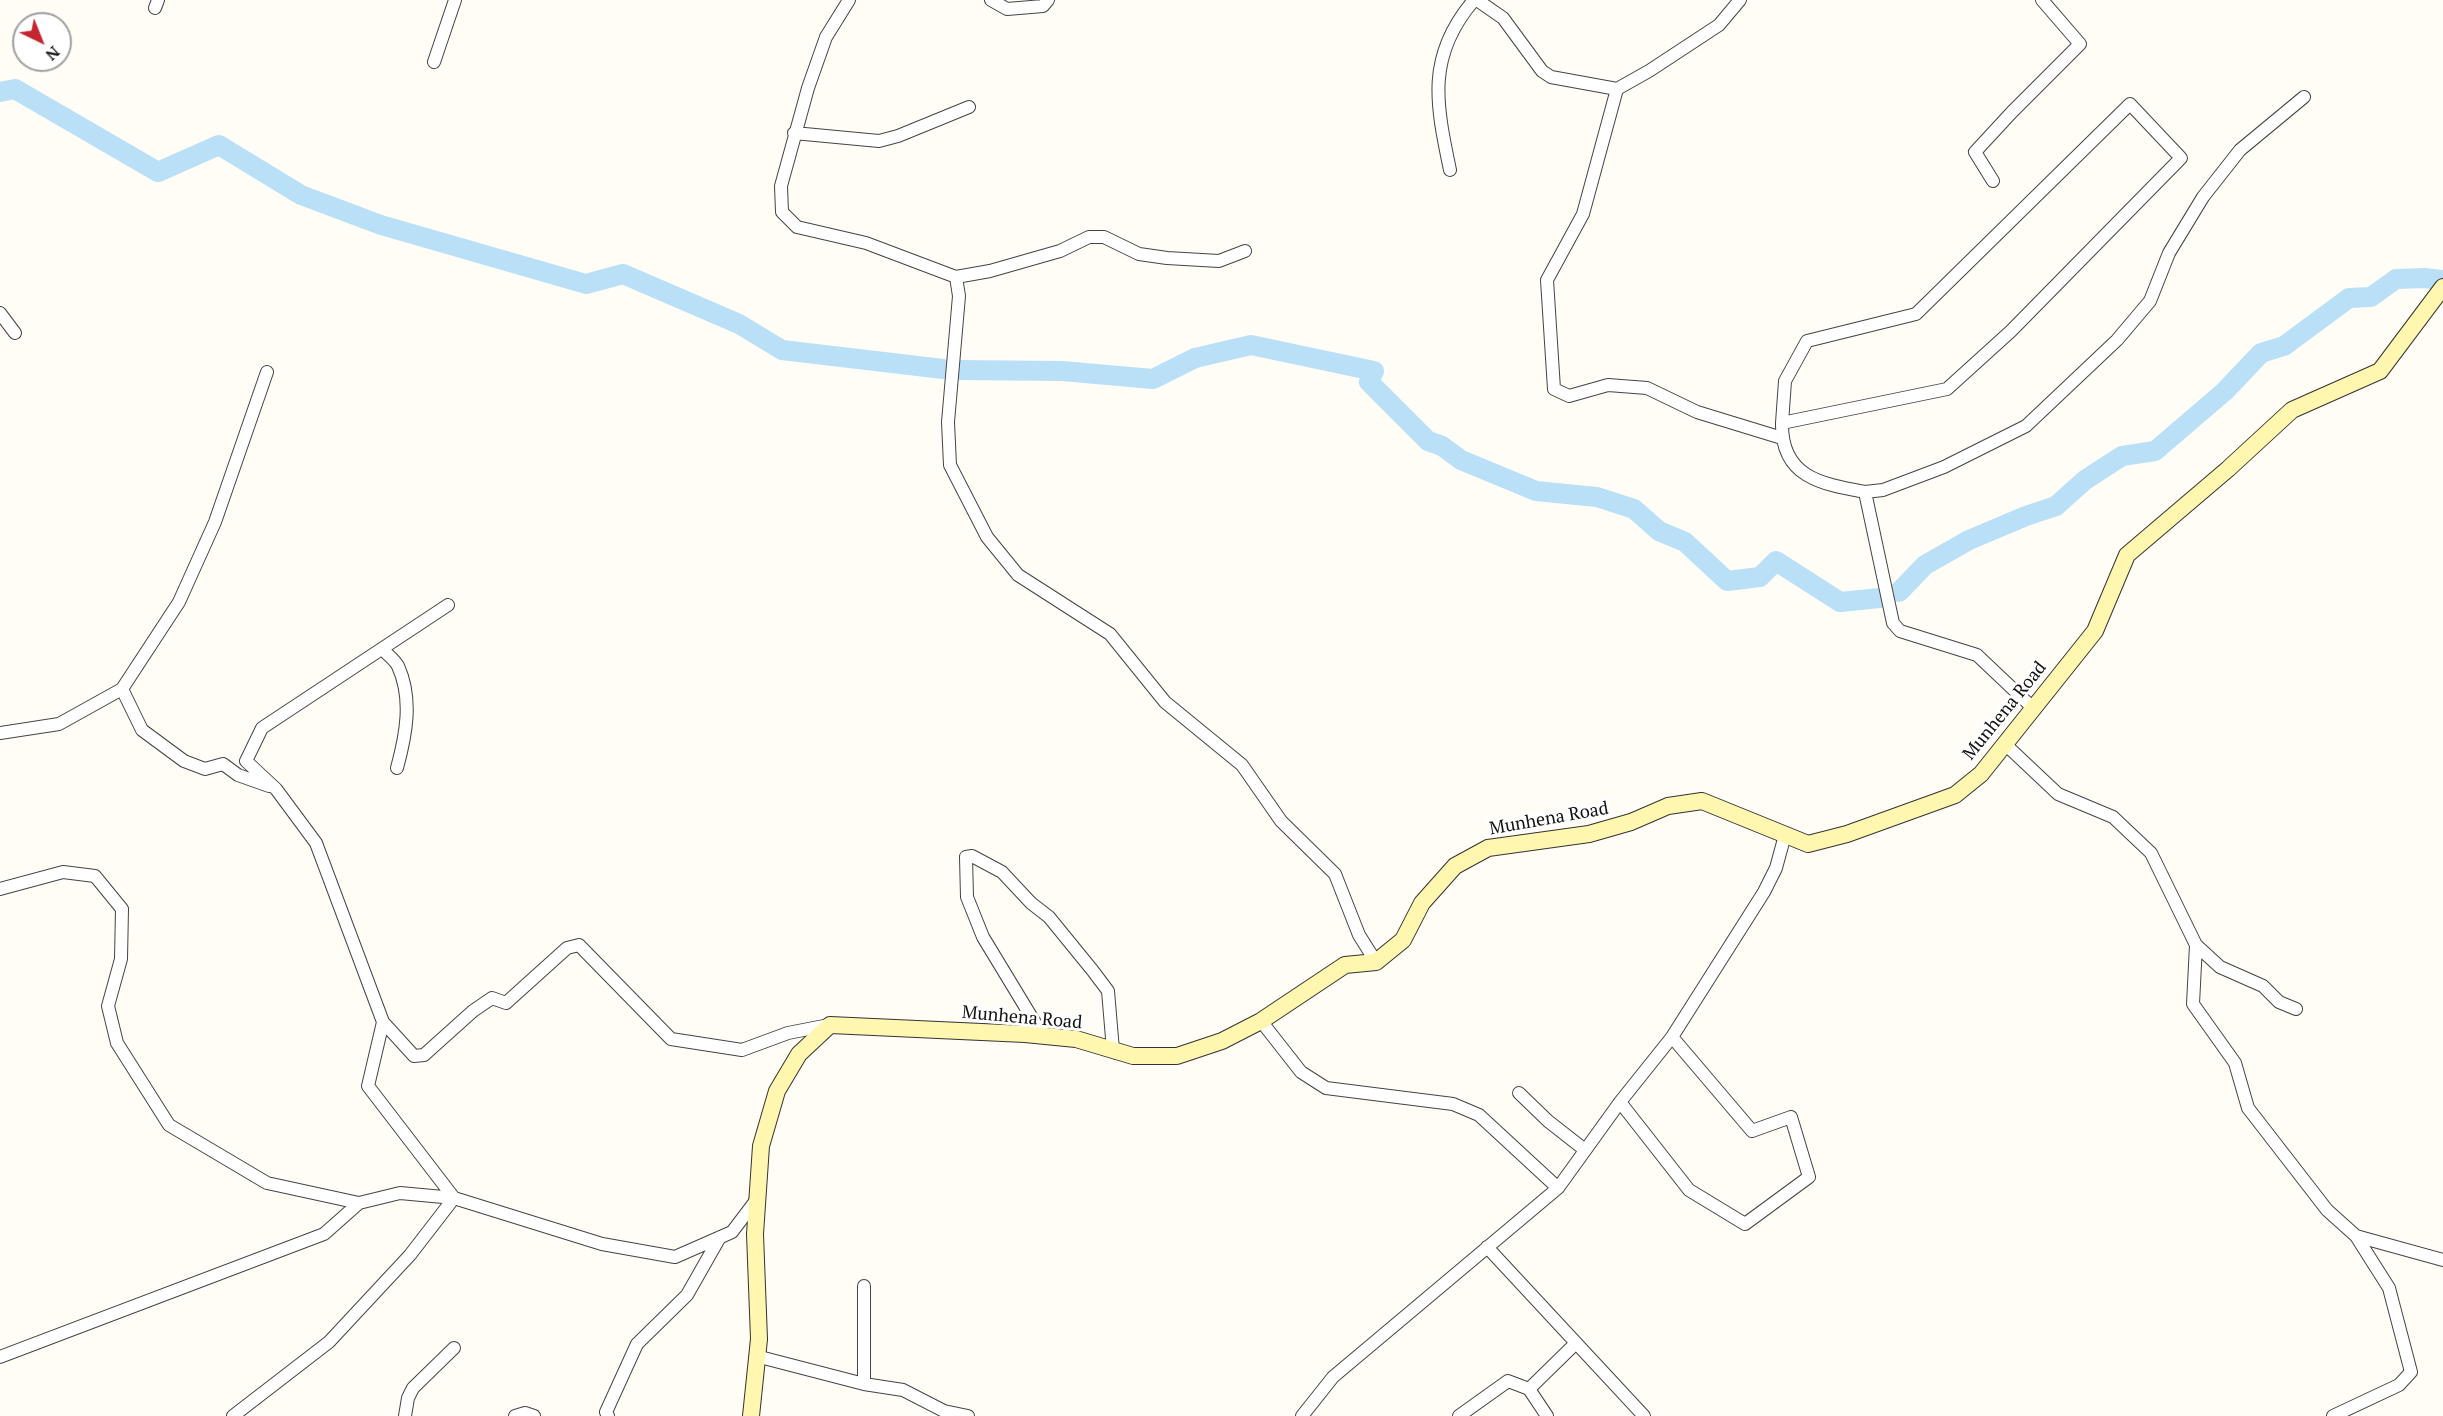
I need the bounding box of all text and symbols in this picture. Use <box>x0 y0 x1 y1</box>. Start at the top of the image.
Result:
north arrow <box>12 12 72 72</box>
text: N <box>41 42 65 66</box>
street label: Munhena Road <box>1959 657 2051 765</box>
street label: Munhena Road <box>1488 798 1610 840</box>
street label: Munhena Road <box>961 1002 1083 1034</box>

